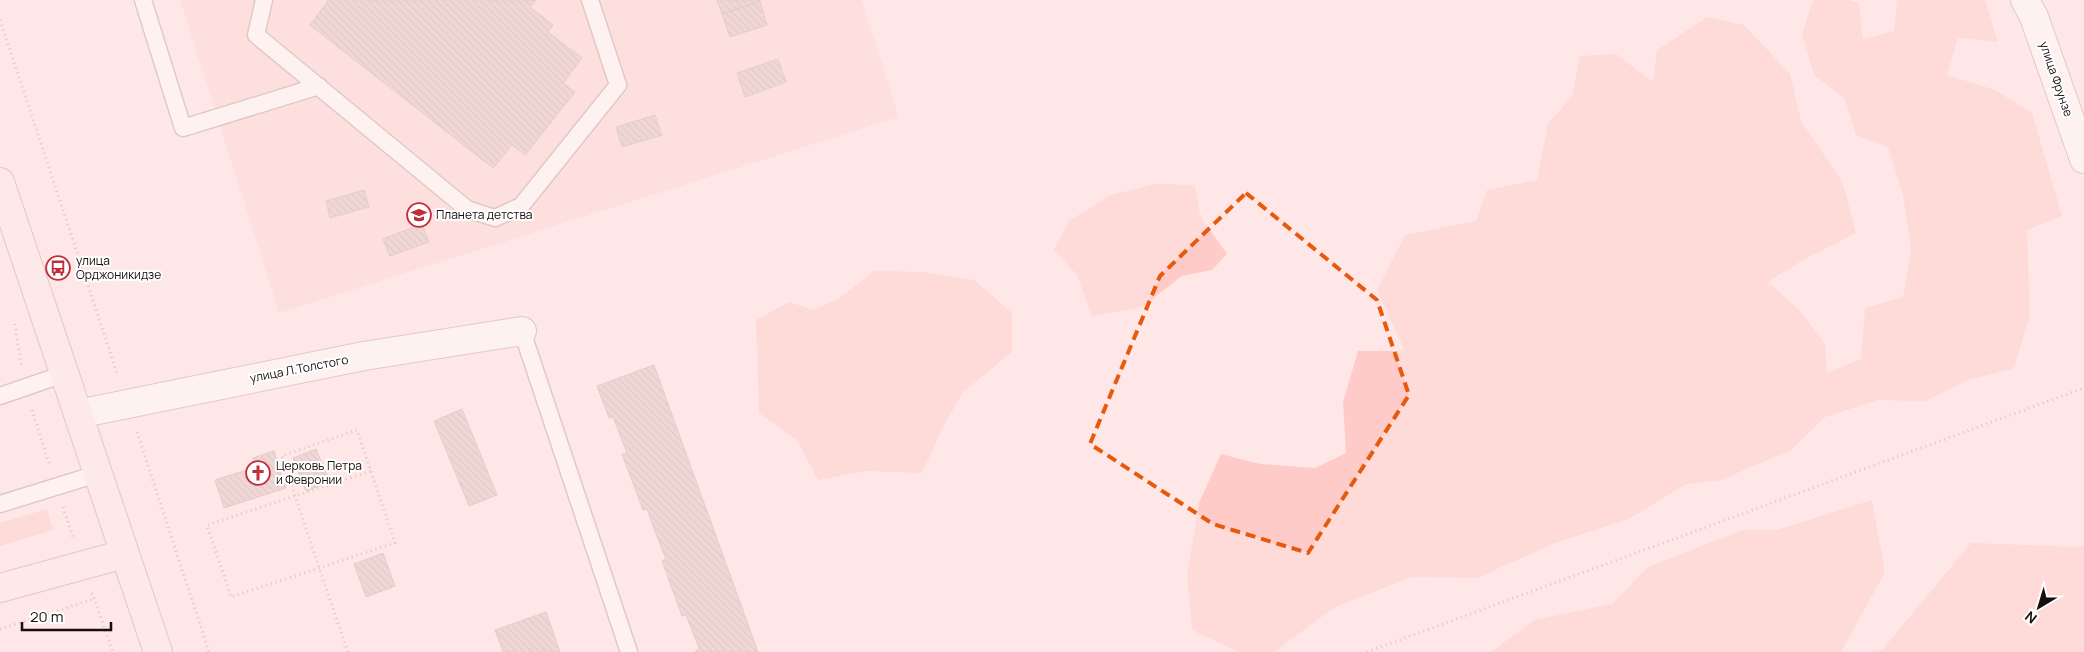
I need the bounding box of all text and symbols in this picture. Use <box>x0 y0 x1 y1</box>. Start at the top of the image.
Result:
street label: улица Фрунзе <box>2036 39 2077 119</box>
school or university icon: Планета детства <box>406 202 432 228</box>
place label: Планета детства <box>436 206 533 223</box>
place label: улица Орджоникидзе <box>76 252 161 283</box>
bus stop icon: улица Орджоникидзе <box>45 255 71 281</box>
street label: улица Л.Толстого <box>248 351 350 386</box>
place label: Церковь Петра и Февронии <box>276 457 362 488</box>
church icon: Церковь Петра и Февронии <box>245 460 271 486</box>
north arrow <box>2014 582 2064 632</box>
scale bar <box>22 600 111 632</box>
text: 20 m <box>30 606 63 627</box>
text: N <box>2021 607 2041 628</box>

